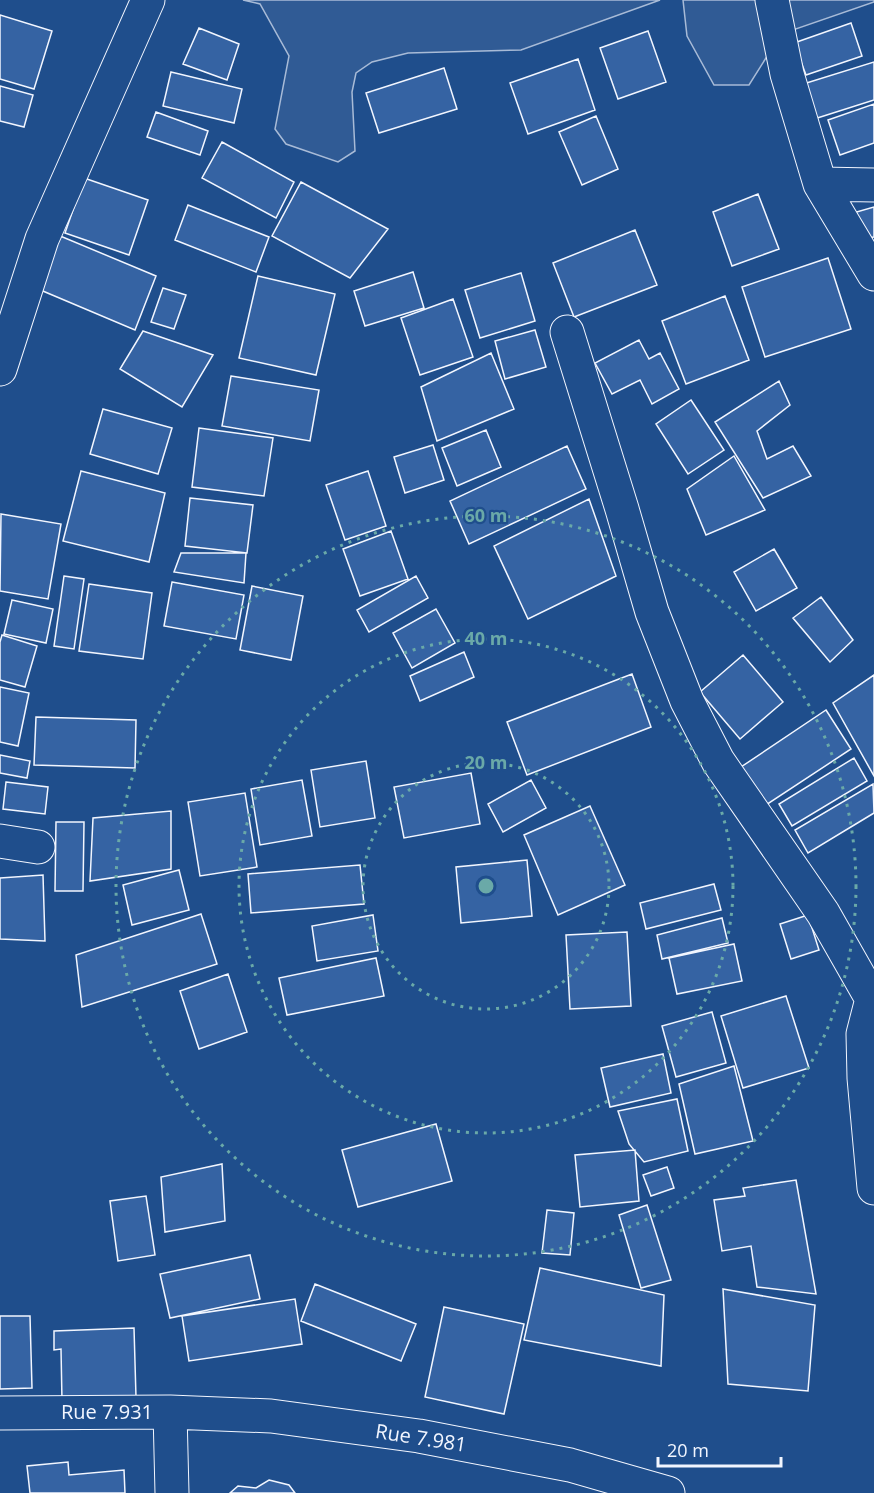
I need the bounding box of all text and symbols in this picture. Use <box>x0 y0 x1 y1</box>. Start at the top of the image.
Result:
text: 60 m <box>465 503 507 527</box>
text: 40 m <box>465 626 507 650</box>
text: 20 m <box>465 750 507 774</box>
centre of rings <box>476 876 496 896</box>
street label: Rue 7.931 <box>61 1398 153 1425</box>
street label: Rue 7.981 <box>374 1417 469 1458</box>
scale bar <box>658 1430 781 1468</box>
text: 20 m <box>667 1438 709 1462</box>

